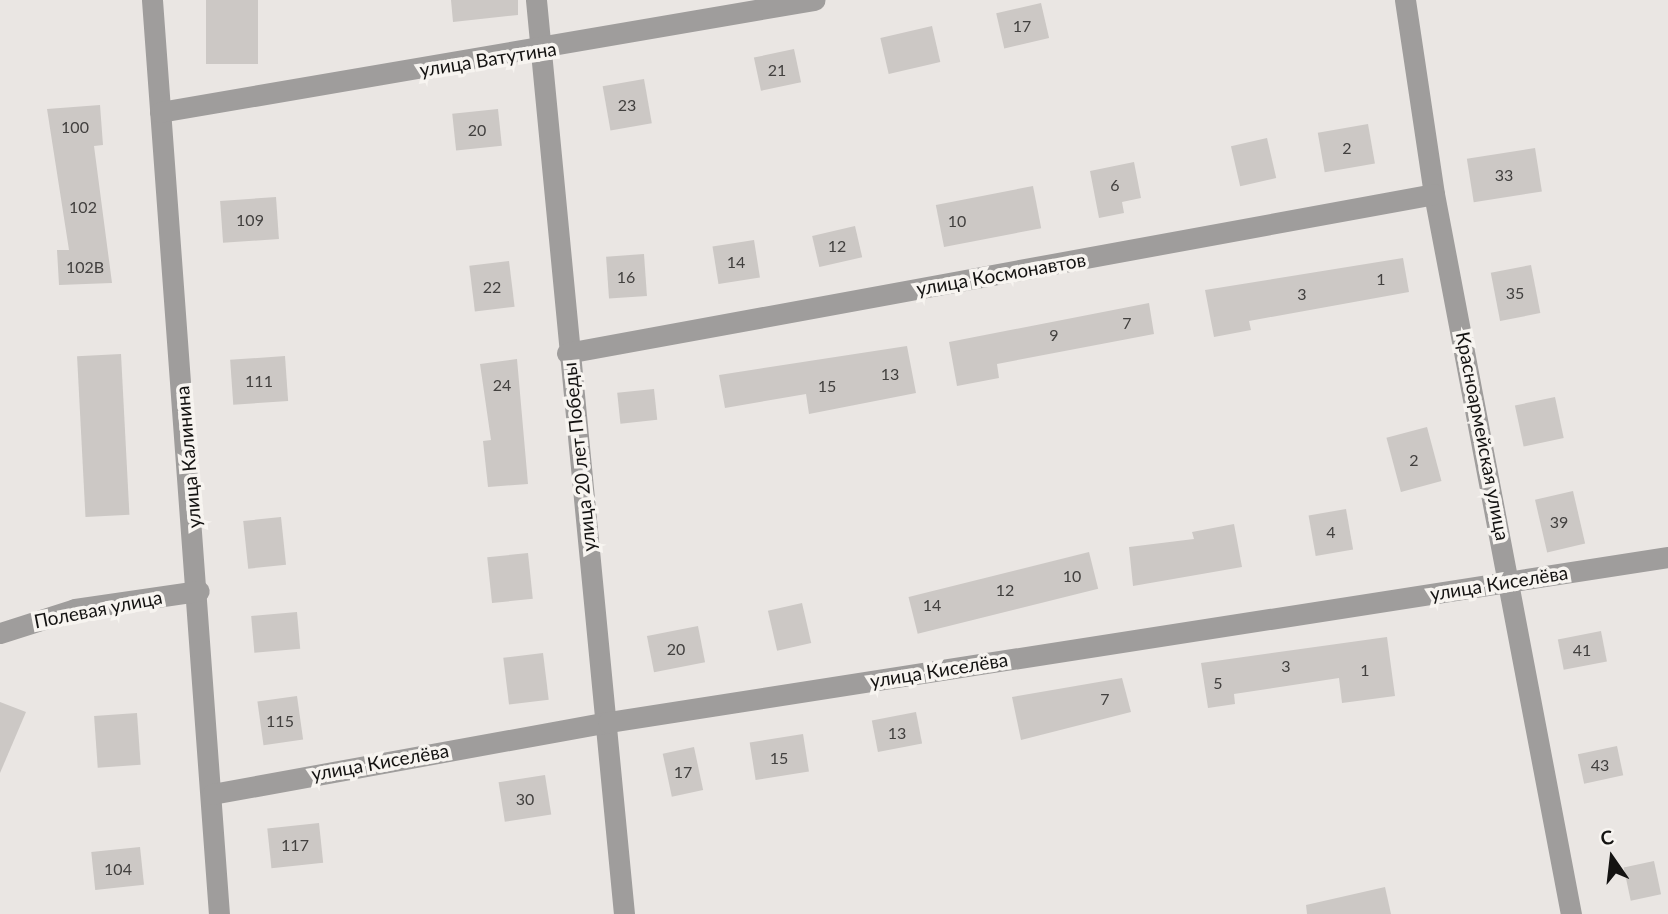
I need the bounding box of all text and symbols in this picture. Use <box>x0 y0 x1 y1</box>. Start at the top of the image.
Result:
house number: 17 <box>1013 16 1031 36</box>
street label: улица Ватутина <box>418 37 558 81</box>
house number: 21 <box>768 60 786 80</box>
house number: 23 <box>618 95 636 115</box>
house number: 100 <box>61 117 89 137</box>
house number: 20 <box>468 120 486 140</box>
house number: 2 <box>1342 138 1352 158</box>
house number: 33 <box>1495 165 1513 185</box>
house number: 6 <box>1110 175 1120 195</box>
house number: 102 <box>69 197 97 217</box>
house number: 109 <box>236 210 264 230</box>
house number: 10 <box>948 211 966 231</box>
house number: 12 <box>828 236 846 256</box>
street label: улица Космонавтов <box>915 248 1087 300</box>
house number: 14 <box>727 252 745 272</box>
house number: 102В <box>66 257 104 277</box>
house number: 16 <box>617 267 635 287</box>
house number: 1 <box>1376 269 1386 289</box>
house number: 22 <box>483 277 501 297</box>
house number: 35 <box>1506 283 1524 303</box>
house number: 3 <box>1297 284 1307 304</box>
house number: 7 <box>1122 313 1132 333</box>
house number: 9 <box>1049 325 1059 345</box>
street label: Красноармейская улица <box>1452 330 1514 542</box>
street label: улица 20 лет Победы <box>558 361 600 553</box>
house number: 13 <box>881 364 899 384</box>
house number: 111 <box>245 371 273 391</box>
house number: 24 <box>493 375 511 395</box>
house number: 15 <box>818 376 836 396</box>
street label: улица Калинина <box>170 385 206 529</box>
house number: 2 <box>1409 450 1419 470</box>
house number: 39 <box>1550 512 1568 532</box>
house number: 4 <box>1326 522 1336 542</box>
street label: улица Киселёва <box>1428 561 1570 605</box>
house number: 10 <box>1063 566 1081 586</box>
house number: 12 <box>996 580 1014 600</box>
street label: Полевая улица <box>32 585 164 633</box>
house number: 14 <box>923 595 941 615</box>
house number: 20 <box>667 639 685 659</box>
house number: 41 <box>1573 640 1591 660</box>
street label: улица Киселёва <box>868 648 1010 692</box>
house number: 3 <box>1281 656 1291 676</box>
house number: 1 <box>1360 660 1370 680</box>
house number: 5 <box>1213 673 1223 693</box>
house number: 7 <box>1100 689 1110 709</box>
house number: 115 <box>266 711 294 731</box>
house number: 13 <box>888 723 906 743</box>
street label: улица Киселёва <box>309 739 451 785</box>
house number: 15 <box>770 748 788 768</box>
house number: 43 <box>1591 755 1609 775</box>
house number: 17 <box>674 762 692 782</box>
house number: 30 <box>516 789 534 809</box>
north arrow <box>1577 823 1647 893</box>
text: С <box>1598 824 1616 850</box>
house number: 117 <box>281 835 309 855</box>
house number: 104 <box>104 859 132 879</box>

